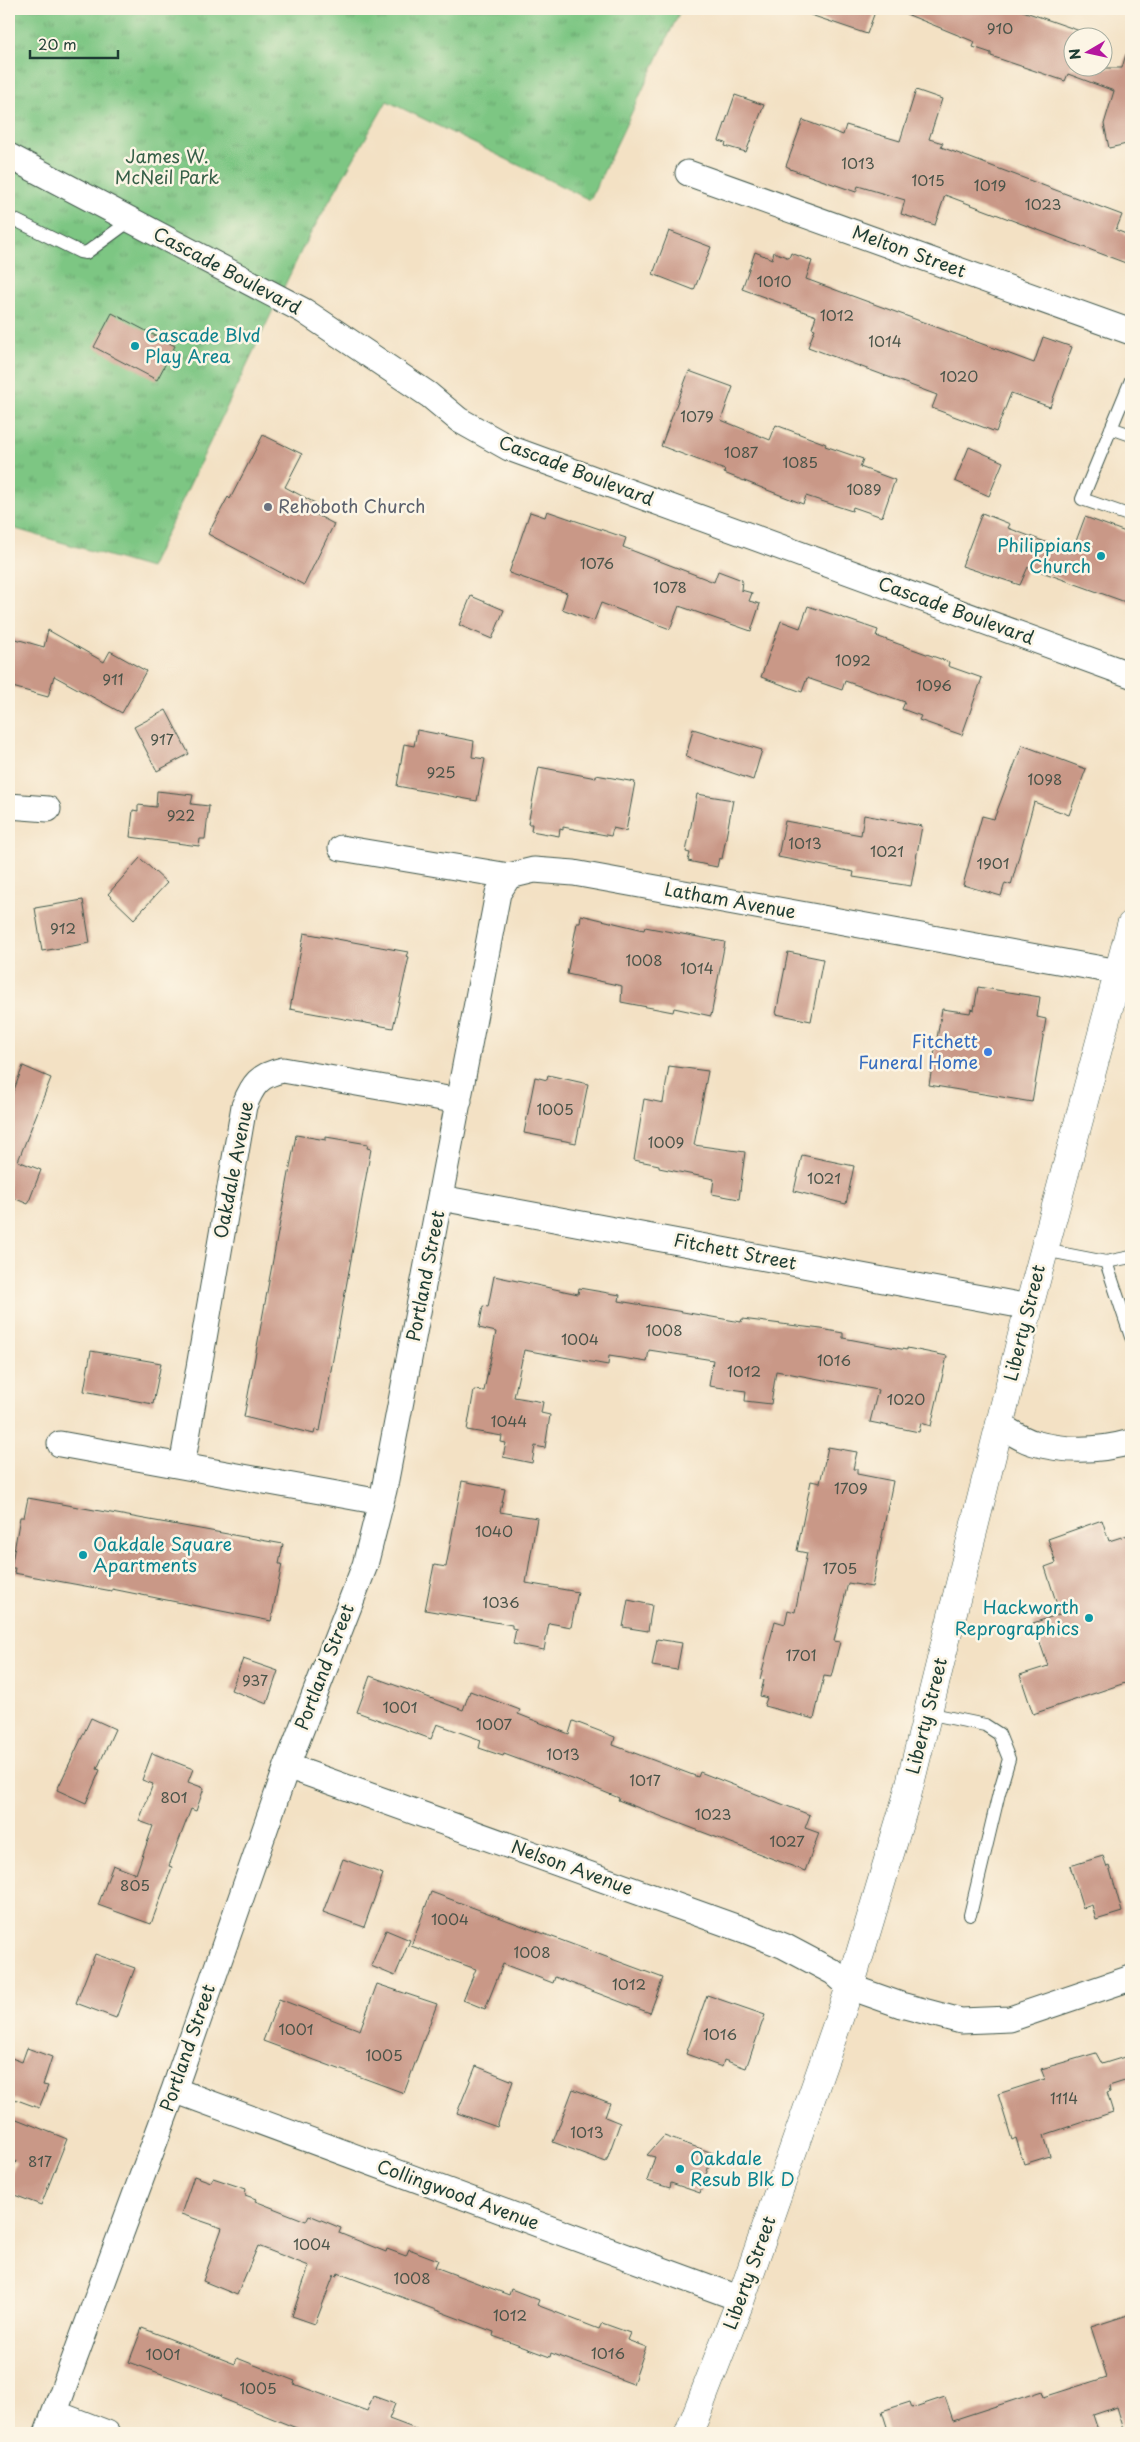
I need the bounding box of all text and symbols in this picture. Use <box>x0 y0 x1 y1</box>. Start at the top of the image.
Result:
house number: 910 <box>987 16 1013 39</box>
scale bar <box>30 28 118 60</box>
north arrow <box>1062 28 1112 78</box>
text: 20 m <box>38 32 77 55</box>
text: N <box>1063 47 1086 61</box>
park label: James W. McNeil Park <box>115 142 219 190</box>
house number: 1013 <box>841 151 875 174</box>
house number: 1015 <box>911 168 945 191</box>
house number: 1019 <box>974 173 1006 196</box>
house number: 1023 <box>1025 192 1061 215</box>
street label: Melton Street <box>849 218 970 284</box>
street label: Cascade Boulevard <box>149 219 307 320</box>
house number: 1010 <box>757 269 791 292</box>
house number: 1012 <box>820 303 854 326</box>
place label: Cascade Blvd Play Area <box>145 321 260 369</box>
house number: 1014 <box>868 329 902 352</box>
marker: Cascade Blvd Play Area <box>129 340 141 352</box>
house number: 1020 <box>940 364 978 387</box>
house number: 1079 <box>680 404 714 427</box>
street label: Cascade Boulevard <box>495 428 658 512</box>
house number: 1087 <box>724 440 759 463</box>
house number: 1085 <box>782 450 818 473</box>
house number: 1089 <box>846 477 882 500</box>
place label: Rehoboth Church <box>278 492 426 519</box>
marker: Rehoboth Church <box>262 501 274 513</box>
place label: Philippians Church <box>997 531 1091 579</box>
marker: Philippians Church <box>1095 550 1107 562</box>
house number: 1076 <box>580 551 614 574</box>
street label: Cascade Boulevard <box>875 569 1038 650</box>
house number: 1078 <box>653 575 687 598</box>
house number: 1092 <box>835 648 871 671</box>
house number: 911 <box>102 667 124 690</box>
house number: 1096 <box>916 673 952 696</box>
house number: 917 <box>150 727 174 750</box>
house number: 925 <box>427 760 455 783</box>
house number: 1098 <box>1028 767 1062 790</box>
house number: 922 <box>167 803 195 826</box>
house number: 1013 <box>788 831 822 854</box>
house number: 1021 <box>870 839 904 862</box>
house number: 1901 <box>977 851 1009 874</box>
street label: Latham Avenue <box>662 875 798 924</box>
house number: 912 <box>50 916 76 939</box>
house number: 1008 <box>625 948 663 971</box>
house number: 1014 <box>680 956 714 979</box>
place label: Fitchett Funeral Home <box>858 1027 978 1075</box>
marker: Fitchett Funeral Home <box>982 1046 994 1058</box>
house number: 1005 <box>536 1097 574 1120</box>
street label: Oakdale Avenue <box>206 1099 259 1241</box>
house number: 1009 <box>648 1130 684 1153</box>
house number: 1021 <box>807 1166 841 1189</box>
street label: Portland Street <box>399 1208 450 1343</box>
street label: Fitchett Street <box>672 1225 799 1276</box>
street label: Liberty Street <box>996 1262 1051 1384</box>
house number: 1008 <box>645 1318 683 1341</box>
house number: 1004 <box>561 1327 599 1350</box>
house number: 1016 <box>817 1348 851 1371</box>
house number: 1012 <box>727 1359 761 1382</box>
house number: 1020 <box>887 1387 925 1410</box>
house number: 1044 <box>491 1409 527 1432</box>
house number: 1709 <box>834 1476 868 1499</box>
house number: 1040 <box>475 1519 513 1542</box>
place label: Oakdale Square Apartments <box>93 1530 232 1578</box>
marker: Oakdale Square Apartments <box>77 1549 89 1561</box>
house number: 1705 <box>823 1556 857 1579</box>
house number: 1036 <box>483 1590 519 1613</box>
place label: Hackworth Reprographics <box>955 1593 1079 1641</box>
street label: Portland Street <box>287 1600 360 1733</box>
marker: Hackworth Reprographics <box>1083 1612 1095 1624</box>
house number: 1701 <box>786 1643 816 1666</box>
street label: Liberty Street <box>898 1655 953 1777</box>
house number: 937 <box>242 1668 268 1691</box>
house number: 1001 <box>383 1695 417 1718</box>
house number: 1007 <box>476 1712 513 1735</box>
house number: 1013 <box>546 1742 580 1765</box>
house number: 1017 <box>629 1768 661 1791</box>
house number: 801 <box>160 1785 188 1808</box>
house number: 1023 <box>695 1802 731 1825</box>
house number: 1027 <box>769 1829 805 1852</box>
street label: Nelson Avenue <box>508 1832 637 1901</box>
house number: 805 <box>120 1873 150 1896</box>
house number: 1004 <box>431 1907 469 1930</box>
house number: 1008 <box>513 1940 551 1963</box>
house number: 1012 <box>612 1972 646 1995</box>
street label: Portland Street <box>152 1980 221 2115</box>
house number: 1001 <box>279 2017 313 2040</box>
house number: 1016 <box>703 2022 737 2045</box>
house number: 1005 <box>365 2043 403 2066</box>
house number: 1114 <box>1050 2086 1078 2109</box>
house number: 1013 <box>570 2120 604 2143</box>
place label: Oakdale Resub Blk D <box>690 2144 795 2192</box>
house number: 817 <box>28 2149 52 2172</box>
street label: Collingwood Avenue <box>374 2152 544 2236</box>
marker: Oakdale Resub Blk D <box>674 2163 686 2175</box>
street label: Liberty Street <box>716 2212 782 2333</box>
house number: 1004 <box>293 2232 331 2255</box>
house number: 1008 <box>393 2266 431 2289</box>
house number: 1012 <box>493 2303 527 2326</box>
house number: 1016 <box>591 2341 625 2364</box>
house number: 1001 <box>146 2342 180 2365</box>
house number: 1005 <box>239 2376 277 2399</box>

